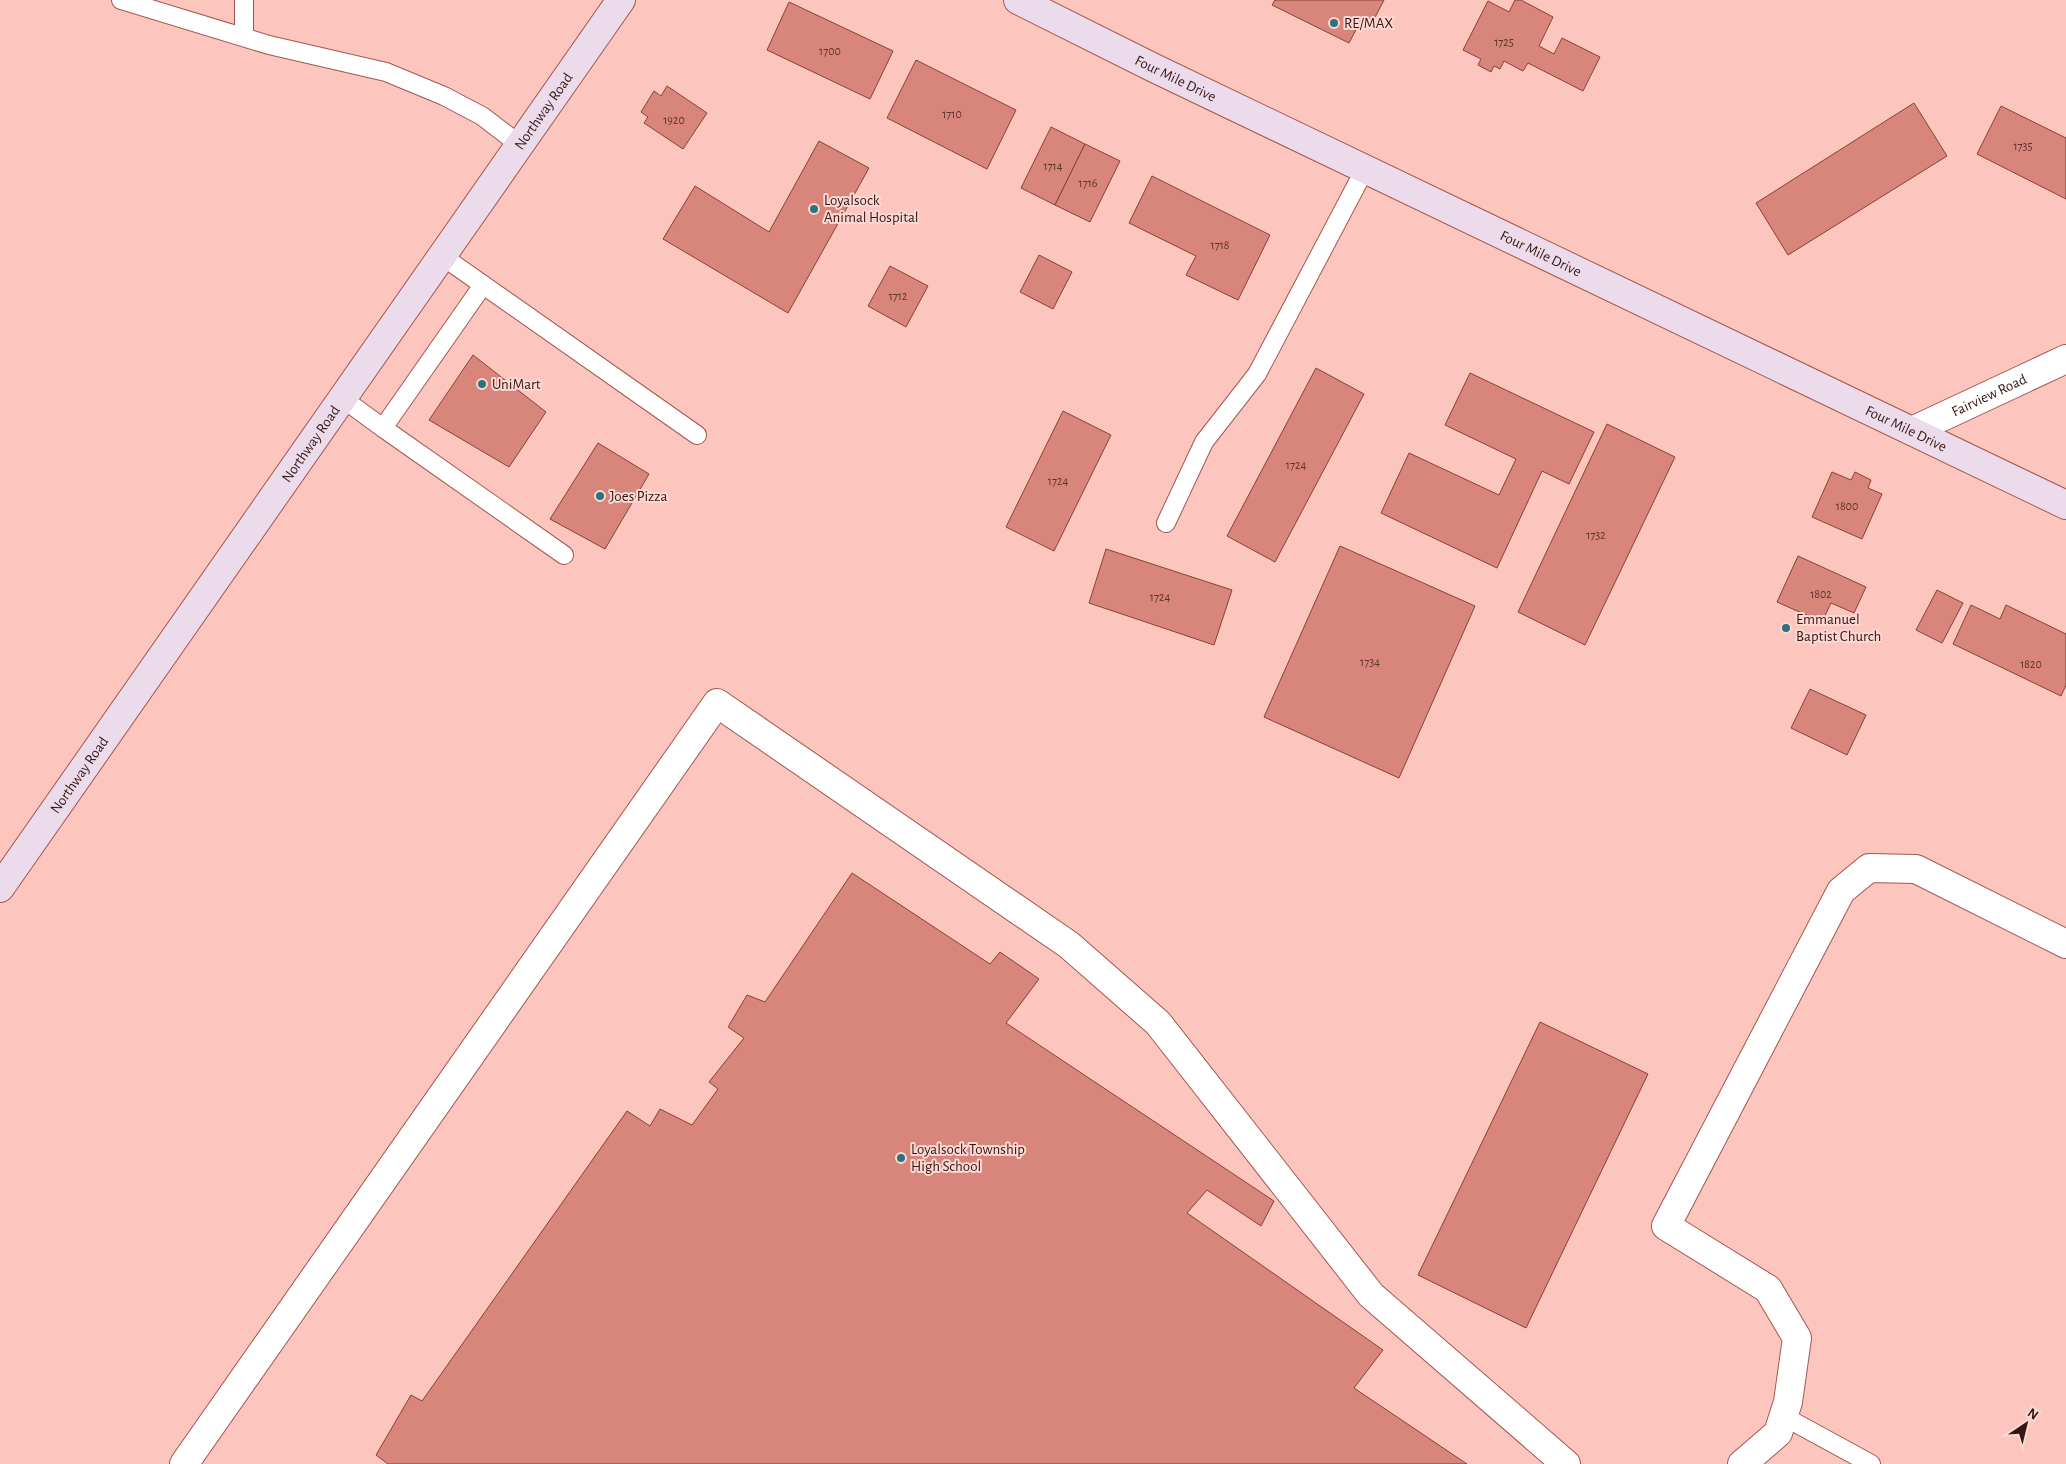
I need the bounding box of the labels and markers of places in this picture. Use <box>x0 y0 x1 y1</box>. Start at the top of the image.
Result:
place label: RE/MAX <box>1344 16 1393 31</box>
marker: RE/MAX <box>1328 17 1340 29</box>
place label: Loyalsock Animal Hospital <box>824 193 919 225</box>
marker: Loyalsock Animal Hospital <box>808 203 820 215</box>
place label: UniMart <box>492 377 541 392</box>
marker: UniMart <box>476 378 488 390</box>
place label: Joes Pizza <box>610 489 667 504</box>
marker: Joes Pizza <box>594 490 606 502</box>
place label: Emmanuel Baptist Church <box>1796 612 1881 644</box>
marker: Emmanuel Baptist Church <box>1780 622 1792 634</box>
place label: Loyalsock Township High School <box>911 1142 1025 1174</box>
marker: Loyalsock Township High School <box>895 1152 907 1164</box>

